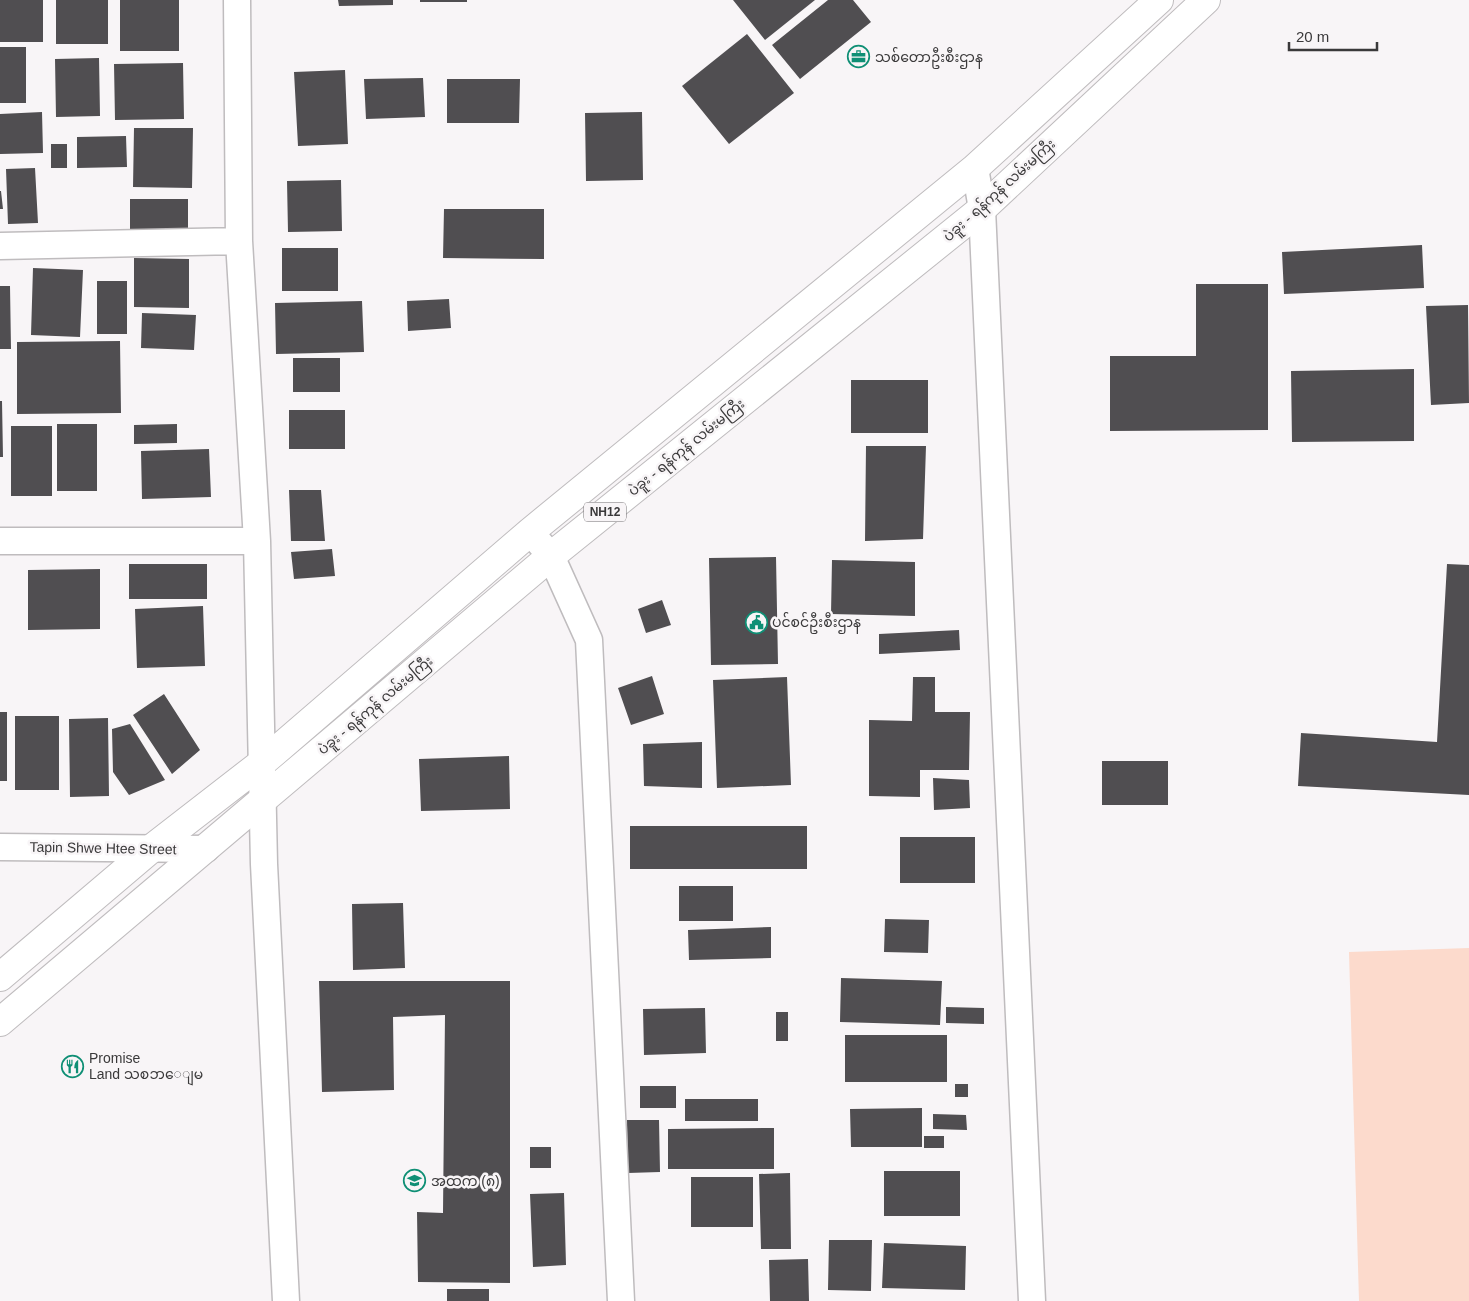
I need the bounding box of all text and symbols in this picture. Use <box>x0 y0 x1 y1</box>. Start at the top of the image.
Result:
scale bar <box>1289 20 1376 52</box>
text: 20 m <box>1296 28 1329 45</box>
office icon: သစ်တောဦးစီးဌာန <box>847 45 871 69</box>
place label: သစ်တောဦးစီးဌာန <box>875 47 983 69</box>
street label: ပဲခူး - ရန်ကုန် လမ်းမကြီး <box>939 134 1061 247</box>
street label: ပဲခူး - ရန်ကုန် လမ်းမကြီး <box>623 394 750 502</box>
road number: NH12 <box>584 502 626 522</box>
public building icon: ပင်စင်ဦးစီးဌာန <box>744 610 768 634</box>
place label: ပင်စင်ဦးစီးဌာန <box>772 612 861 634</box>
street label: ပဲခူး - ရန်ကုန် လမ်းမကြီး <box>313 651 438 761</box>
street label: Tapin Shwe Htee Street <box>29 839 177 857</box>
place label: Promise Land သစၥာေျမ <box>89 1050 203 1086</box>
restaurant icon: Promise Land သစၥာေျမ <box>61 1054 85 1078</box>
school or university icon: အထက (၈) <box>403 1169 427 1193</box>
place label: အထက (၈) <box>431 1173 500 1189</box>

